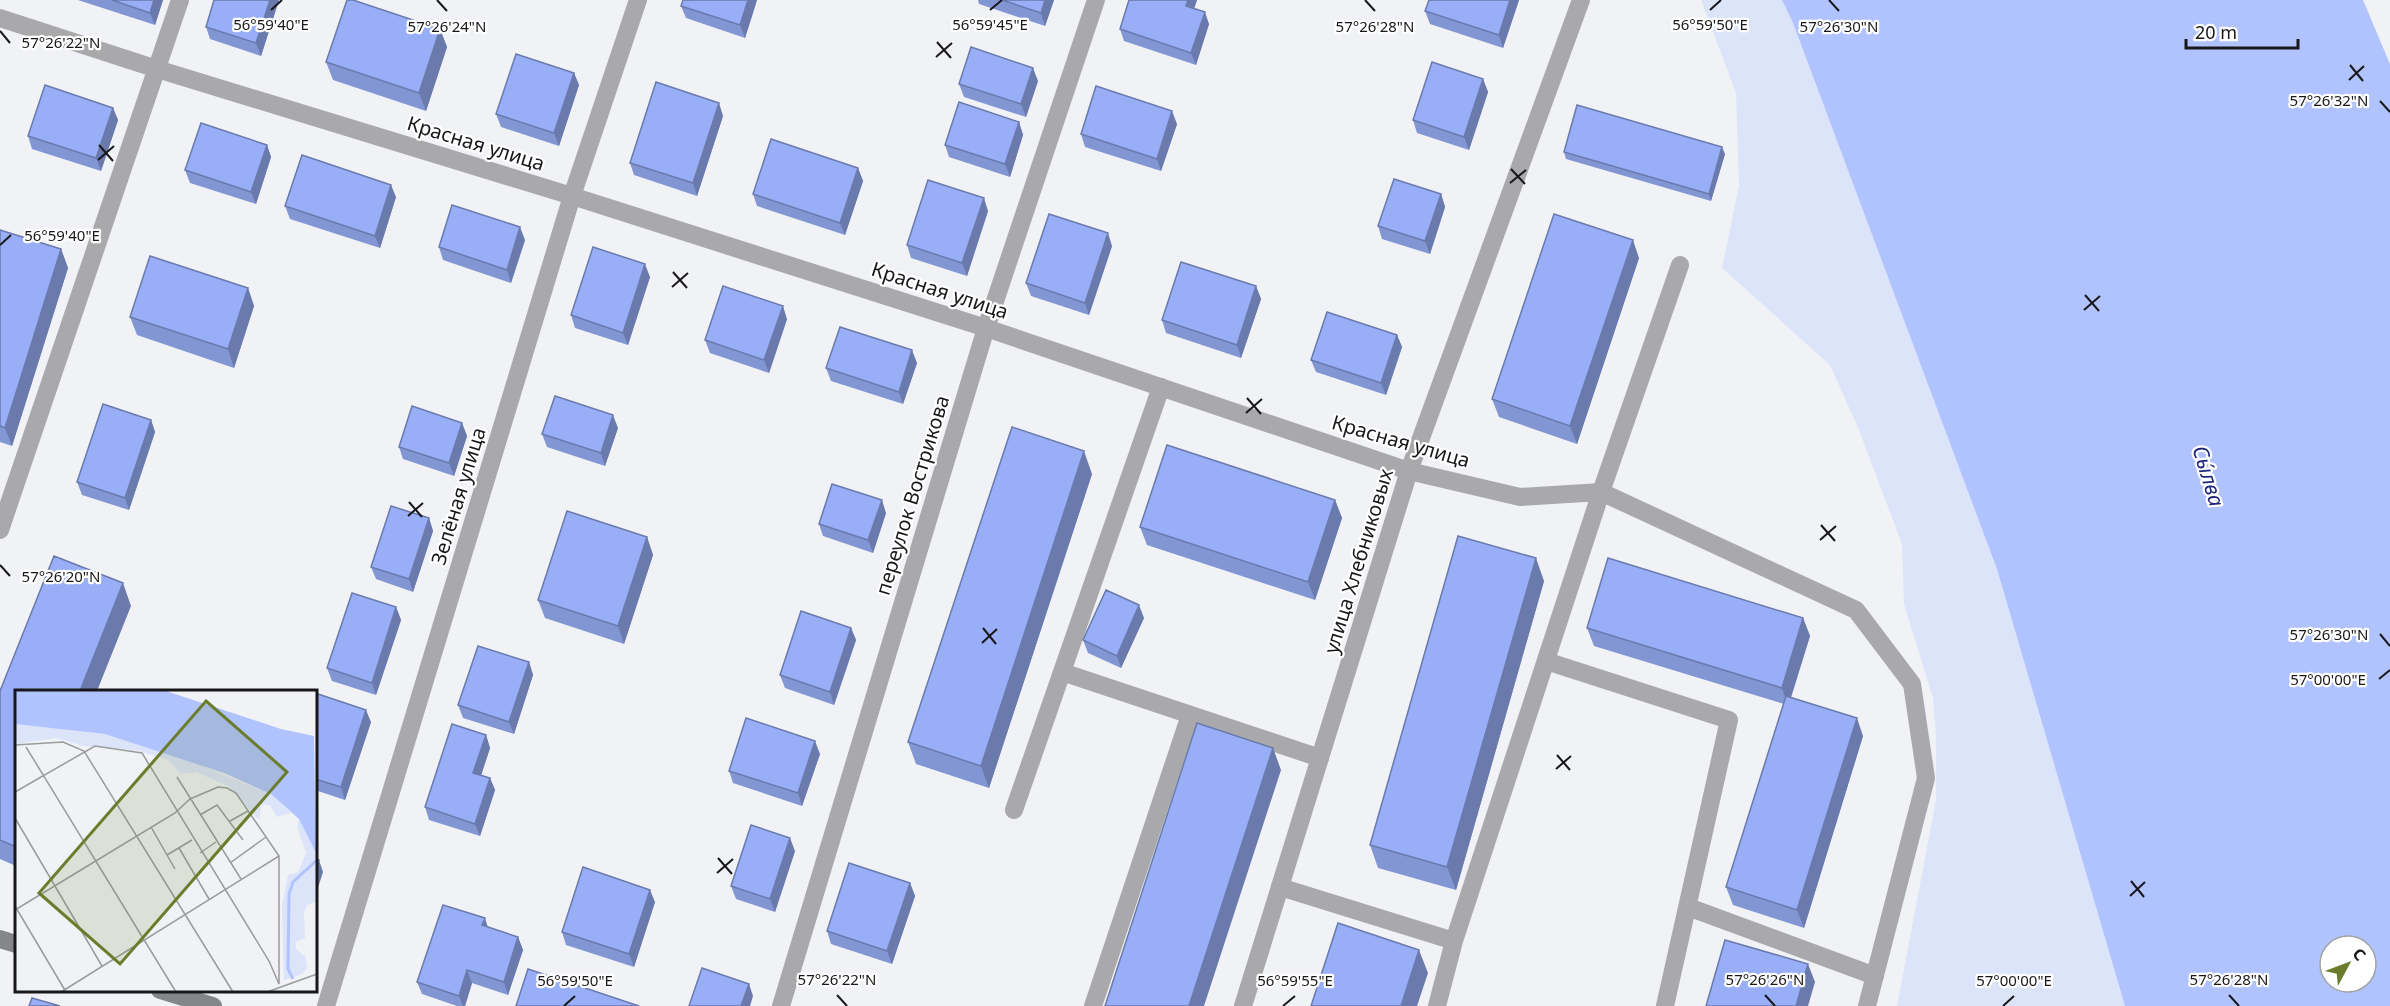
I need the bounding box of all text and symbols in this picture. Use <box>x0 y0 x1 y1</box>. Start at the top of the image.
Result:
scale bar <box>2186 12 2298 50</box>
text: 56°59'40"E <box>233 14 309 34</box>
text: 56°59'45"E <box>952 14 1028 34</box>
text: 56°59'50"E <box>1672 14 1748 34</box>
text: 57°26'24"N <box>408 16 486 36</box>
text: 57°26'28"N <box>1336 16 1414 36</box>
text: 57°26'30"N <box>1800 16 1878 36</box>
text: 20 m <box>2195 20 2237 44</box>
text: 57°26'22"N <box>22 32 100 52</box>
text: 57°26'32"N <box>2290 90 2368 110</box>
street label: Красная улица <box>404 109 548 177</box>
text: 56°59'40"E <box>24 225 100 245</box>
street label: Красная улица <box>868 255 1012 325</box>
street label: переулок Вострикова <box>869 392 955 598</box>
street label: Красная улица <box>1329 408 1473 474</box>
street label: Зелёная улица <box>424 424 492 568</box>
water label: Сы́лва <box>2187 442 2232 510</box>
street label: улица Хлебниковых <box>1317 465 1399 657</box>
text: 57°26'20"N <box>22 566 100 586</box>
text: 57°26'30"N <box>2290 624 2368 644</box>
text: 57°00'00"E <box>2290 669 2366 689</box>
inset map <box>15 690 316 991</box>
north arrow <box>2318 934 2378 994</box>
text: С <box>2348 943 2371 965</box>
text: 57°26'22"N <box>798 969 876 989</box>
text: 57°26'26"N <box>1726 969 1804 989</box>
text: 57°26'28"N <box>2190 969 2268 989</box>
text: 56°59'50"E <box>537 970 613 990</box>
text: 56°59'55"E <box>1257 970 1333 990</box>
text: 57°00'00"E <box>1976 970 2052 990</box>

